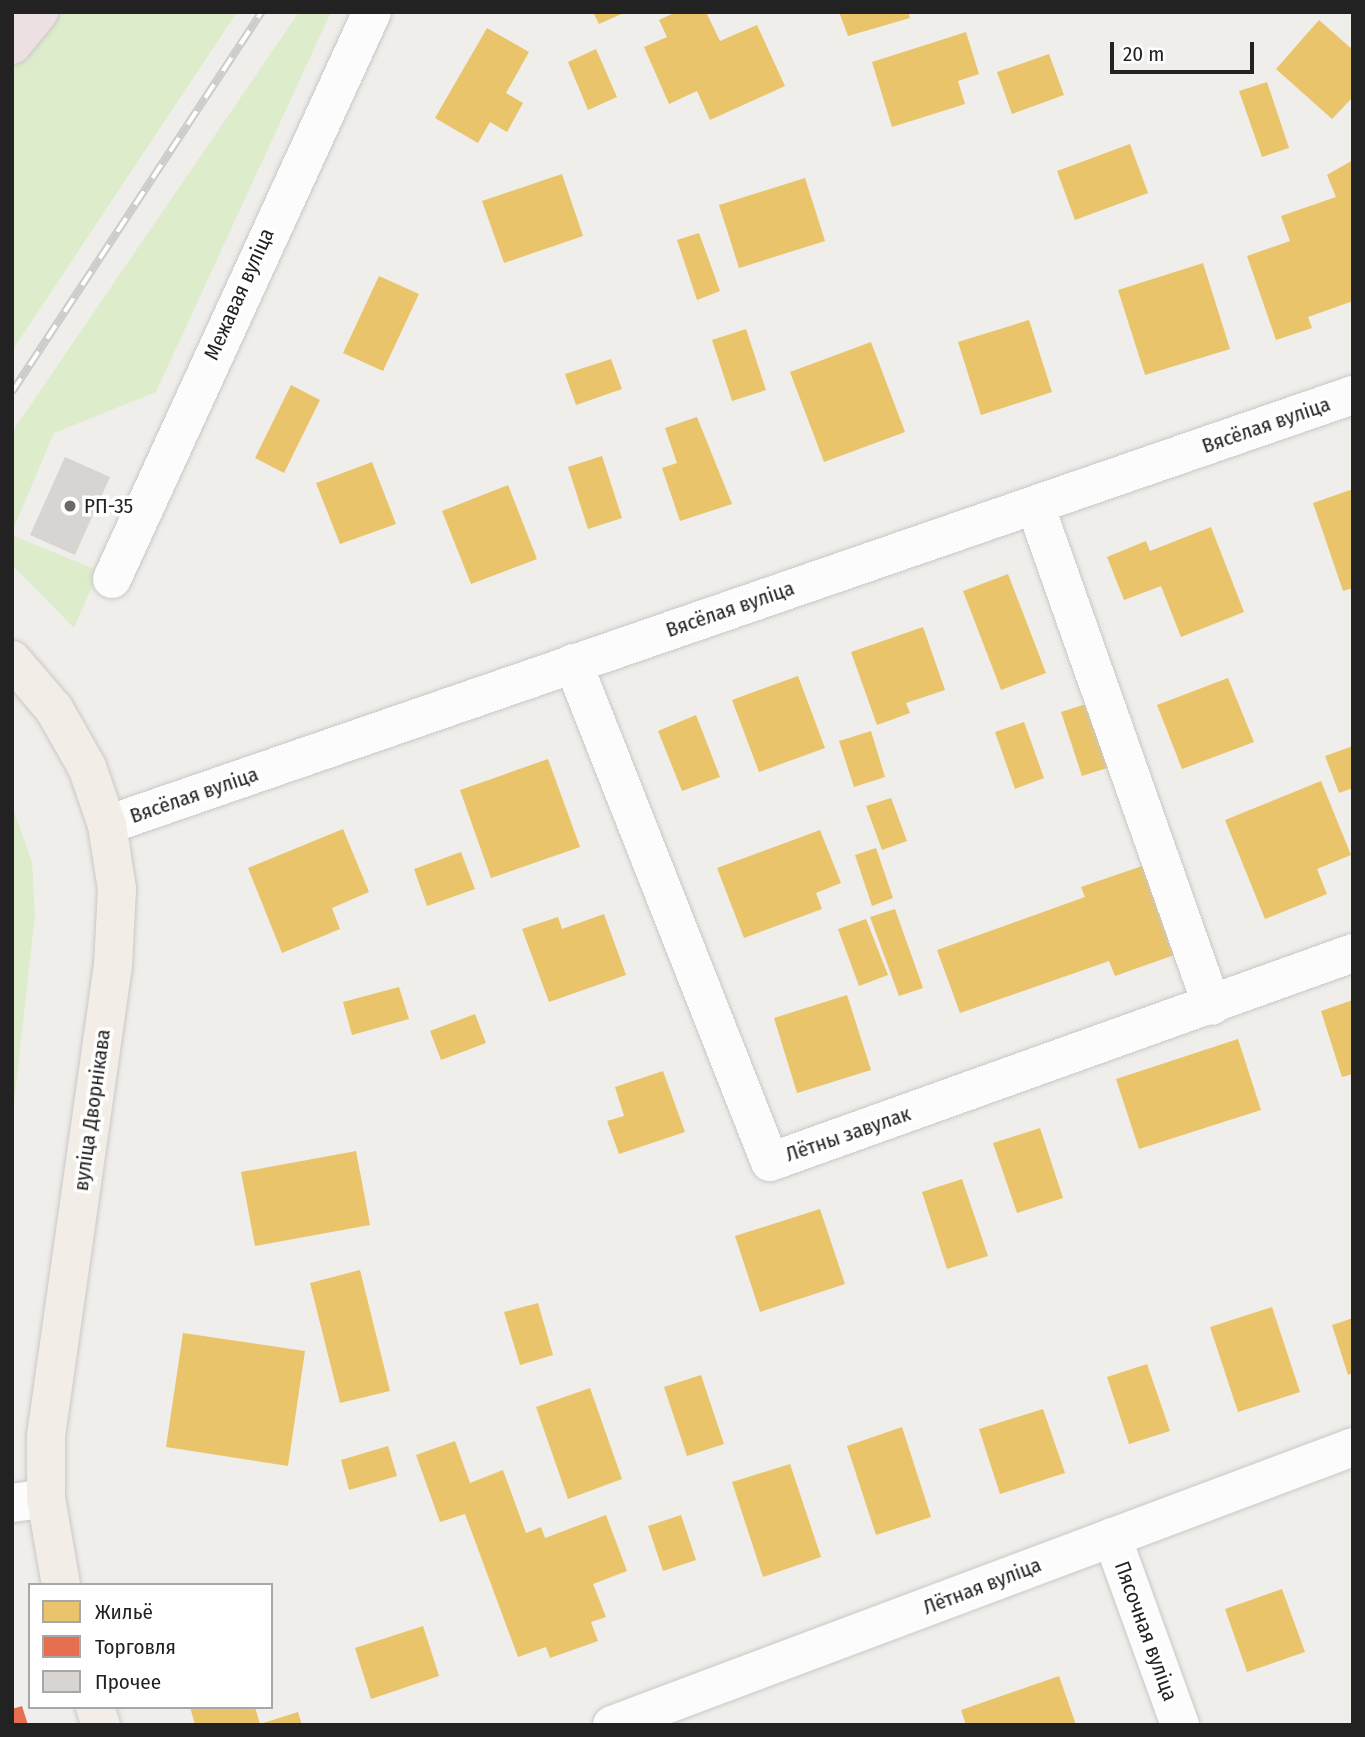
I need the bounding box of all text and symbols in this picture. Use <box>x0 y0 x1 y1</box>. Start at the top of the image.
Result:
scale bar <box>1113 28 1256 72</box>
text: 20 m <box>1123 41 1164 67</box>
street label: Межавая вуліца <box>199 224 279 364</box>
street label: Вясёлая вуліца <box>1199 391 1333 459</box>
place label: РП-35 <box>84 493 133 519</box>
marker: РП-35 <box>62 498 78 514</box>
street label: Вясёлая вуліца <box>663 575 797 643</box>
street label: Вясёлая вуліца <box>127 761 261 829</box>
street label: вуліца Дворнікава <box>68 1027 116 1193</box>
street label: Лётны завулак <box>782 1101 914 1167</box>
street label: Лётная вуліца <box>919 1552 1045 1620</box>
street label: Пясочная вуліца <box>1109 1558 1183 1704</box>
legend <box>28 1583 273 1709</box>
text: Жильё <box>95 1599 153 1625</box>
text: Торговля <box>95 1634 176 1660</box>
text: Прочее <box>95 1669 161 1695</box>

